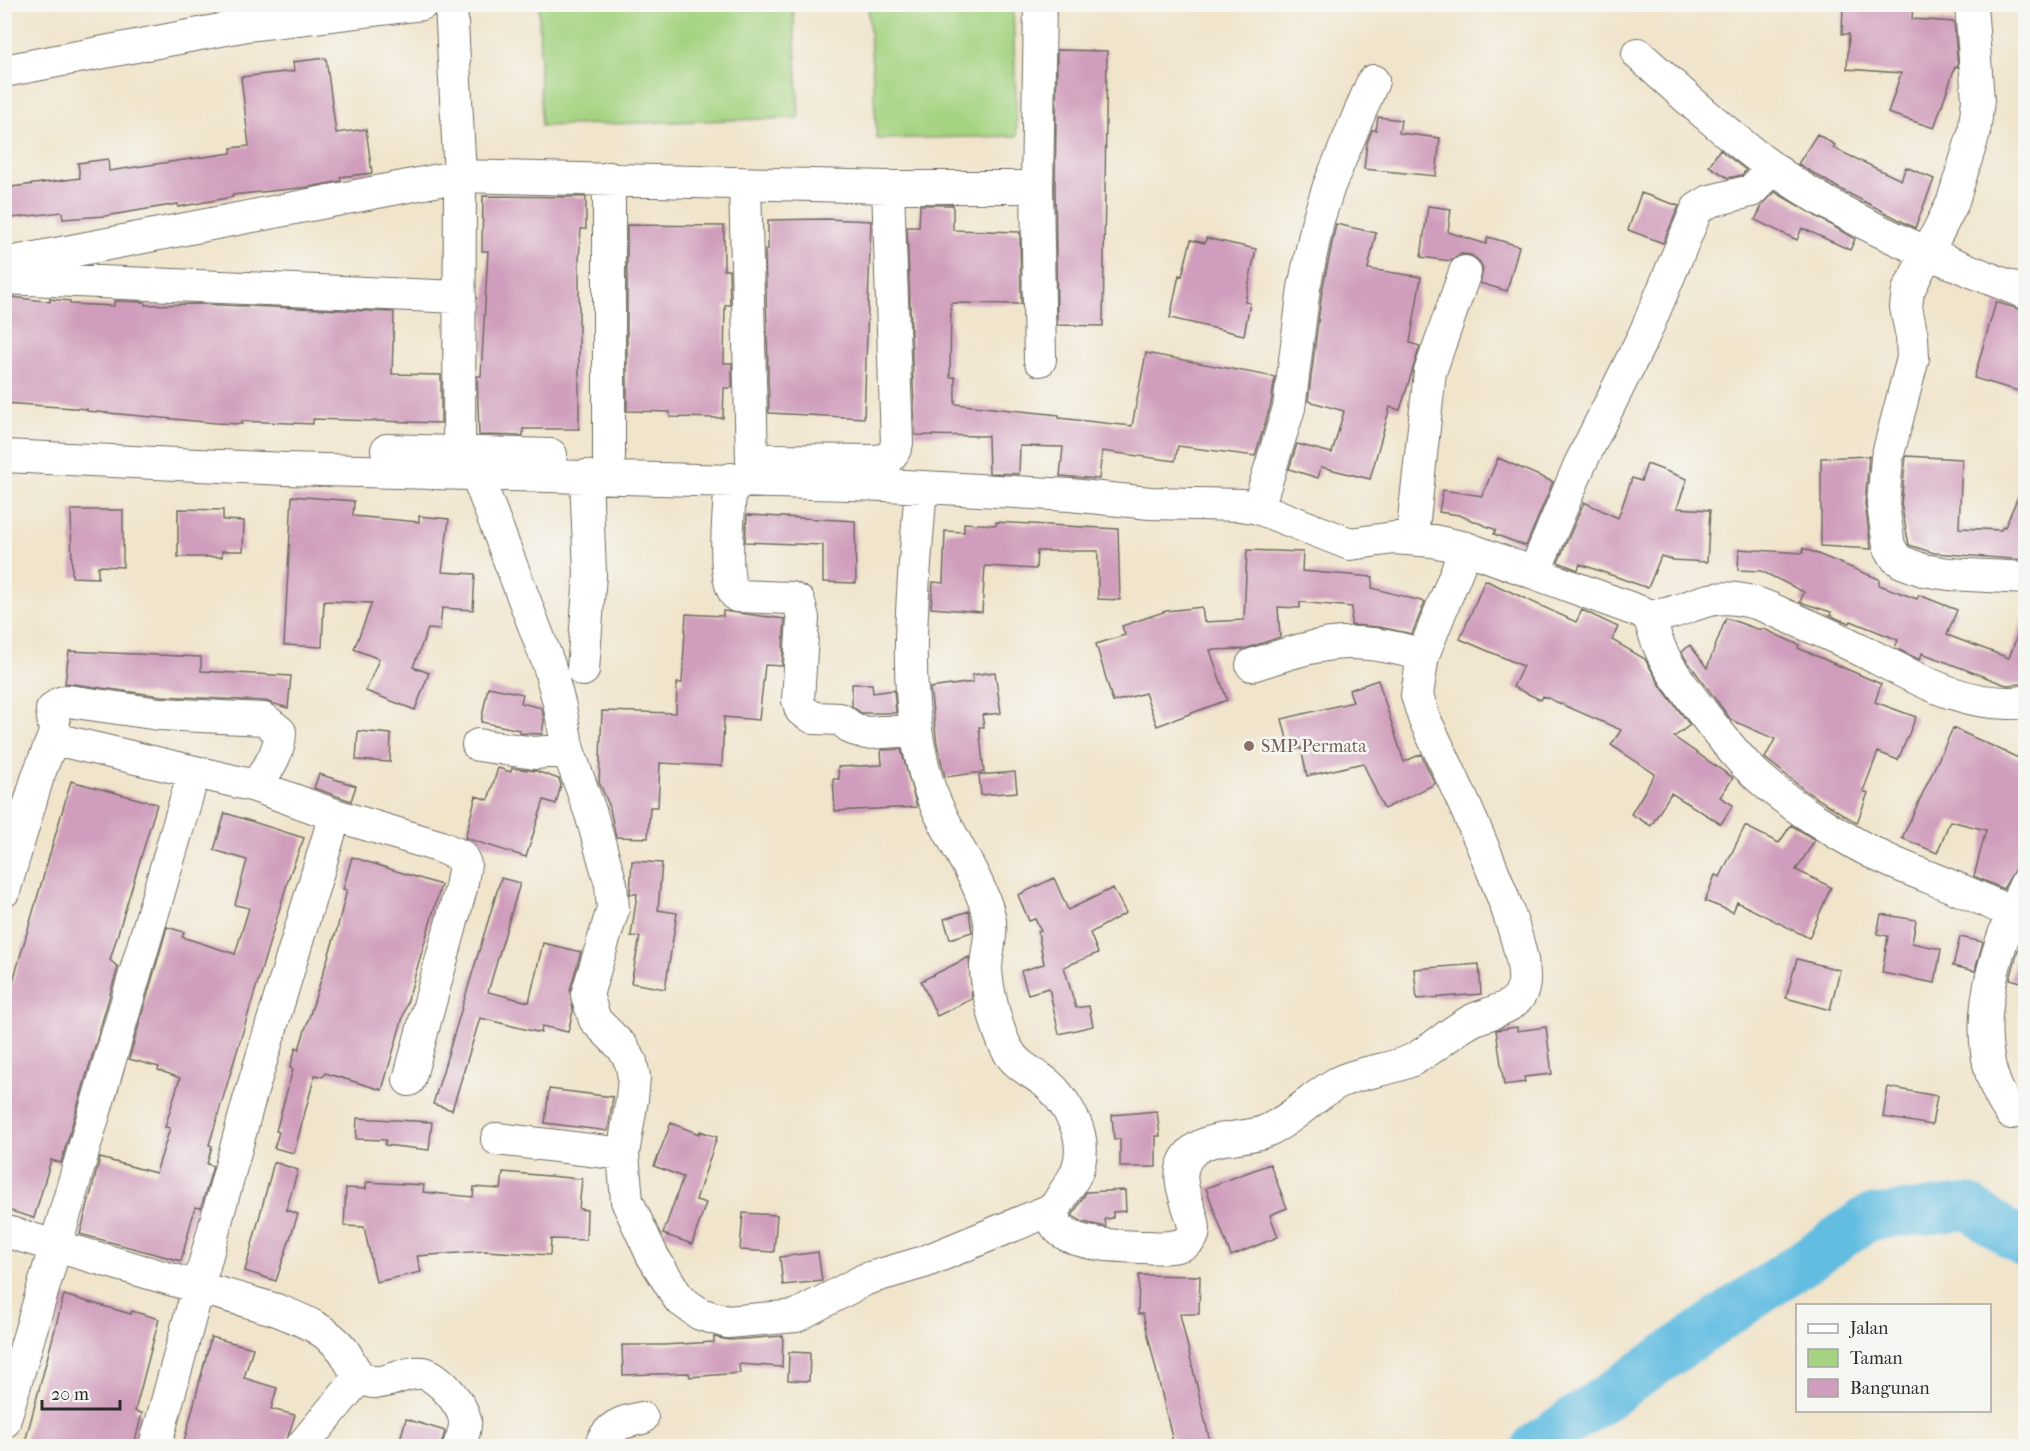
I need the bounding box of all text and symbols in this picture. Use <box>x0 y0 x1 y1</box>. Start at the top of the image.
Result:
place label: SMP Permata <box>1261 736 1367 757</box>
marker: SMP Permata <box>1242 739 1256 753</box>
legend <box>1796 1304 1991 1412</box>
text: Jalan <box>1848 1318 1889 1339</box>
text: Taman <box>1850 1348 1903 1369</box>
scale bar <box>42 1373 120 1411</box>
text: Bangunan <box>1850 1378 1930 1399</box>
text: 20 m <box>51 1384 89 1405</box>

